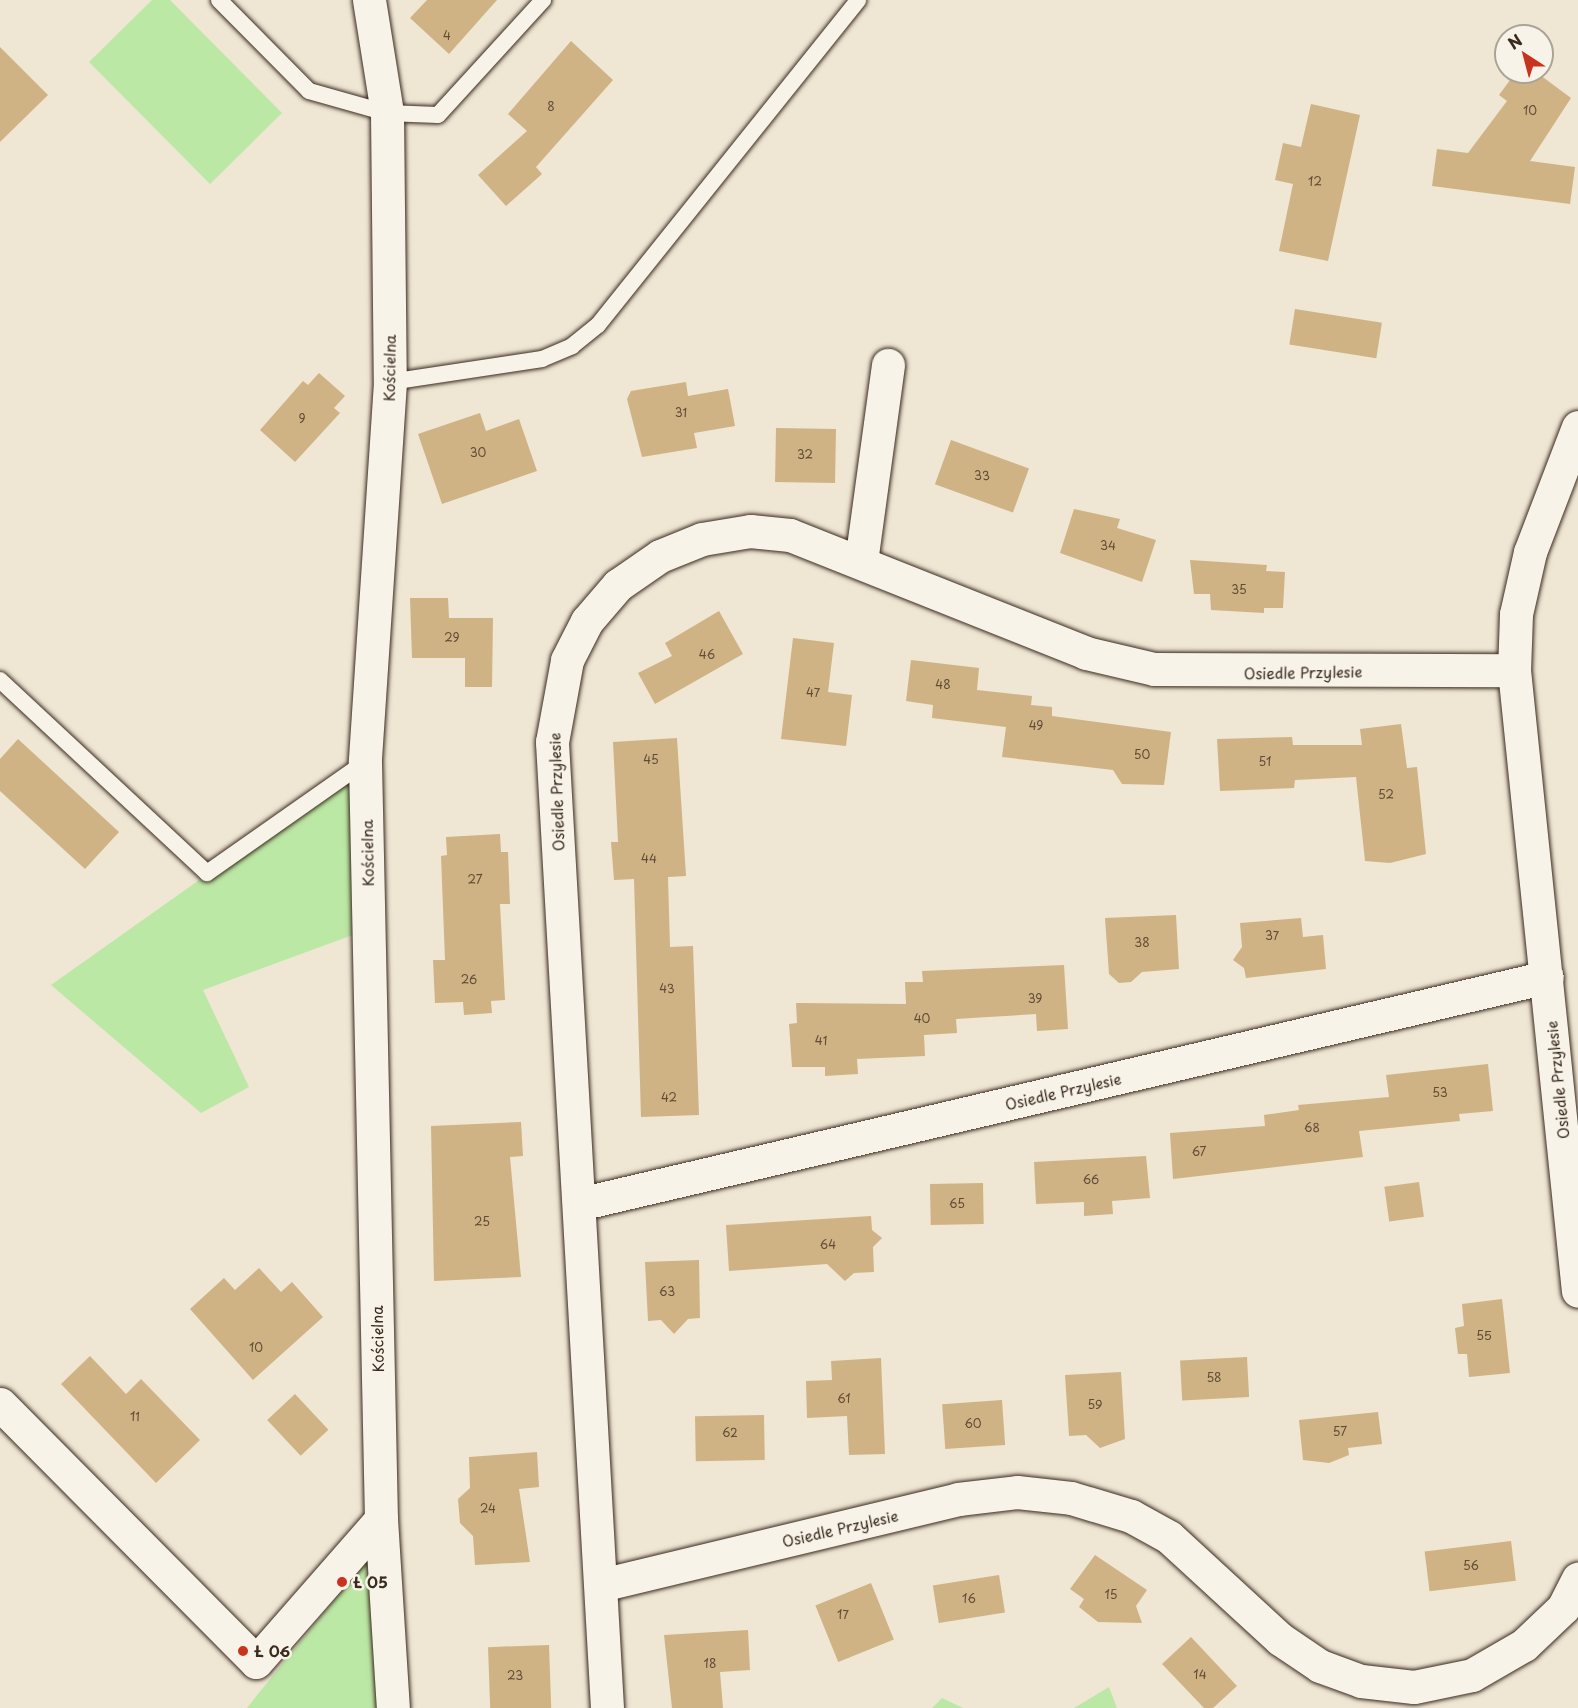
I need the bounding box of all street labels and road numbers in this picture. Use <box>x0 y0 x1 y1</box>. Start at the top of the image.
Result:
street label: Kościelna <box>379 334 399 402</box>
street label: Osiedle Przylesie <box>1243 662 1363 682</box>
street label: Osiedle Przylesie <box>545 732 567 852</box>
street label: Kościelna <box>357 819 377 887</box>
street label: Osiedle Przylesie <box>1542 1020 1572 1140</box>
street label: Osiedle Przylesie <box>1003 1069 1123 1113</box>
street label: Kościelna <box>367 1305 387 1373</box>
street label: Osiedle Przylesie <box>780 1506 900 1550</box>

